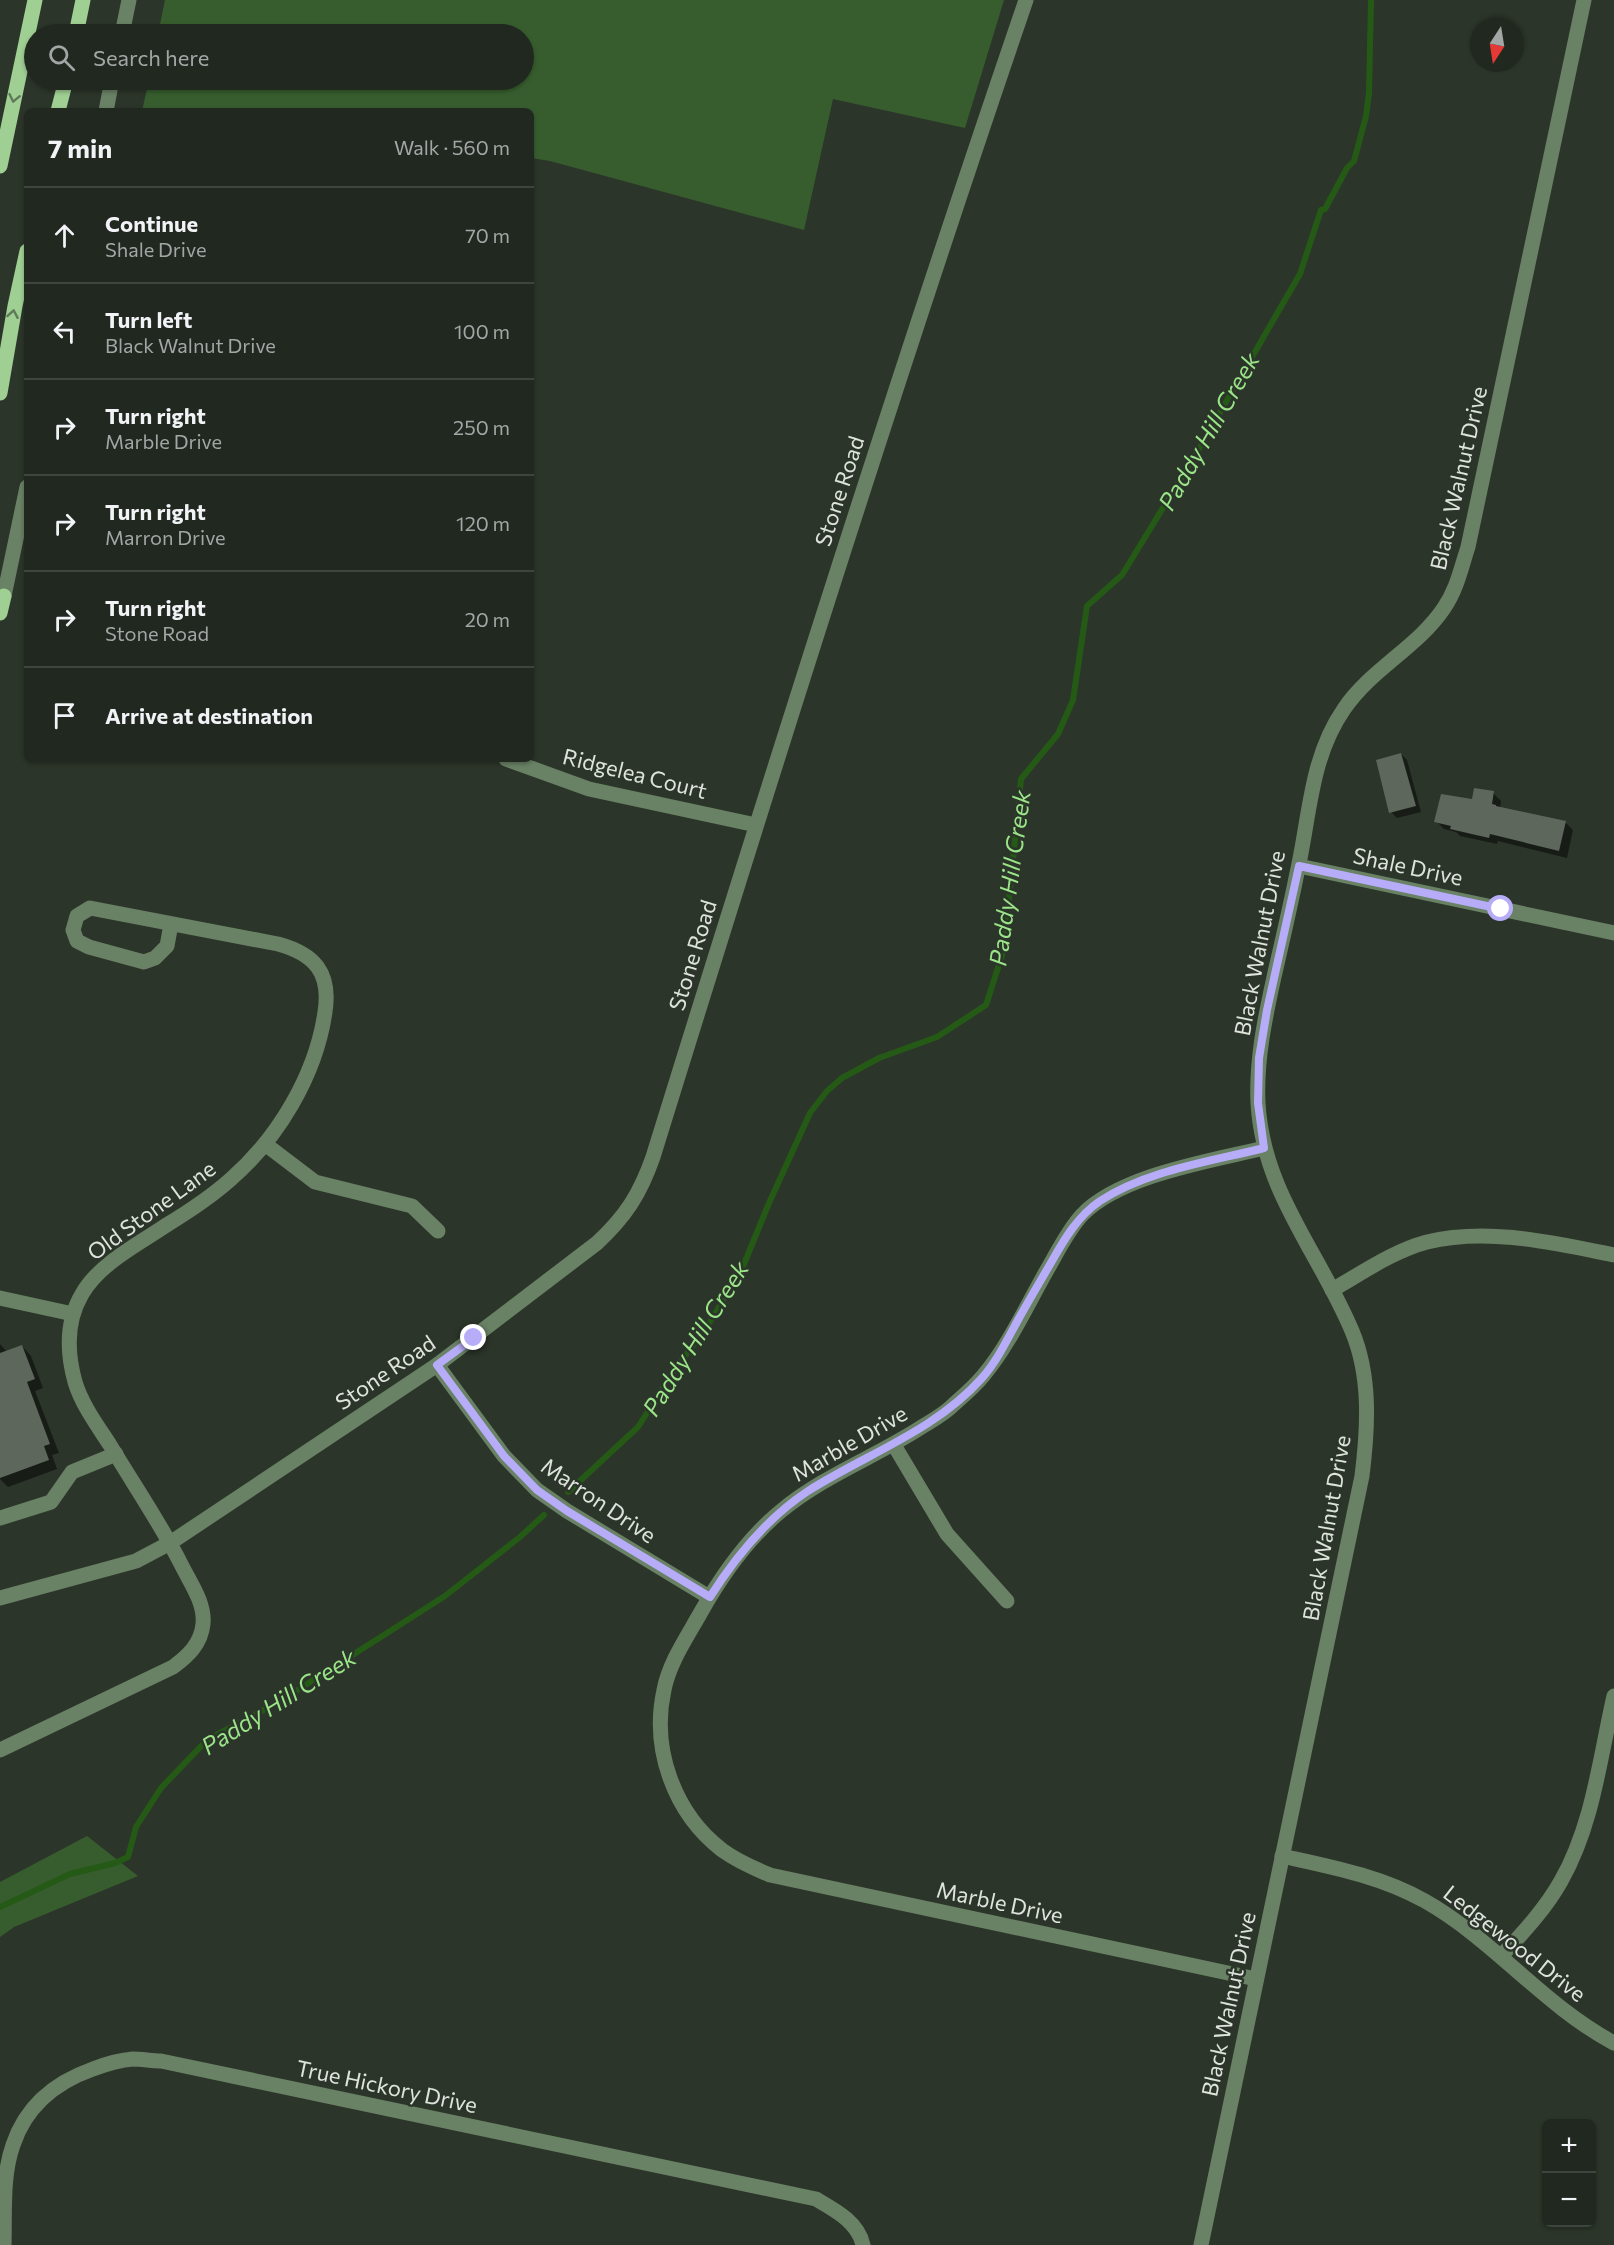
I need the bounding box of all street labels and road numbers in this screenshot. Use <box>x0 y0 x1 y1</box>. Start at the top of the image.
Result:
street label: Black Walnut Drive <box>1424 383 1492 573</box>
street label: Stone Road <box>808 432 870 550</box>
street label: Ridgelea Court <box>560 742 710 804</box>
street label: Shale Drive <box>1351 841 1465 891</box>
street label: Black Walnut Drive <box>1228 848 1290 1038</box>
street label: Stone Road <box>662 896 722 1014</box>
street label: Old Stone Lane <box>82 1154 220 1266</box>
street label: Stone Road <box>330 1329 440 1415</box>
street label: Marble Drive <box>787 1399 911 1487</box>
street label: Black Walnut Drive <box>1296 1433 1356 1623</box>
street label: Marron Drive <box>536 1452 662 1548</box>
street label: Marble Drive <box>934 1875 1066 1929</box>
street label: Ledgewood Drive <box>1438 1879 1592 2007</box>
street label: Black Walnut Drive <box>1195 1909 1261 2099</box>
street label: True Hickory Drive <box>294 2054 480 2118</box>

